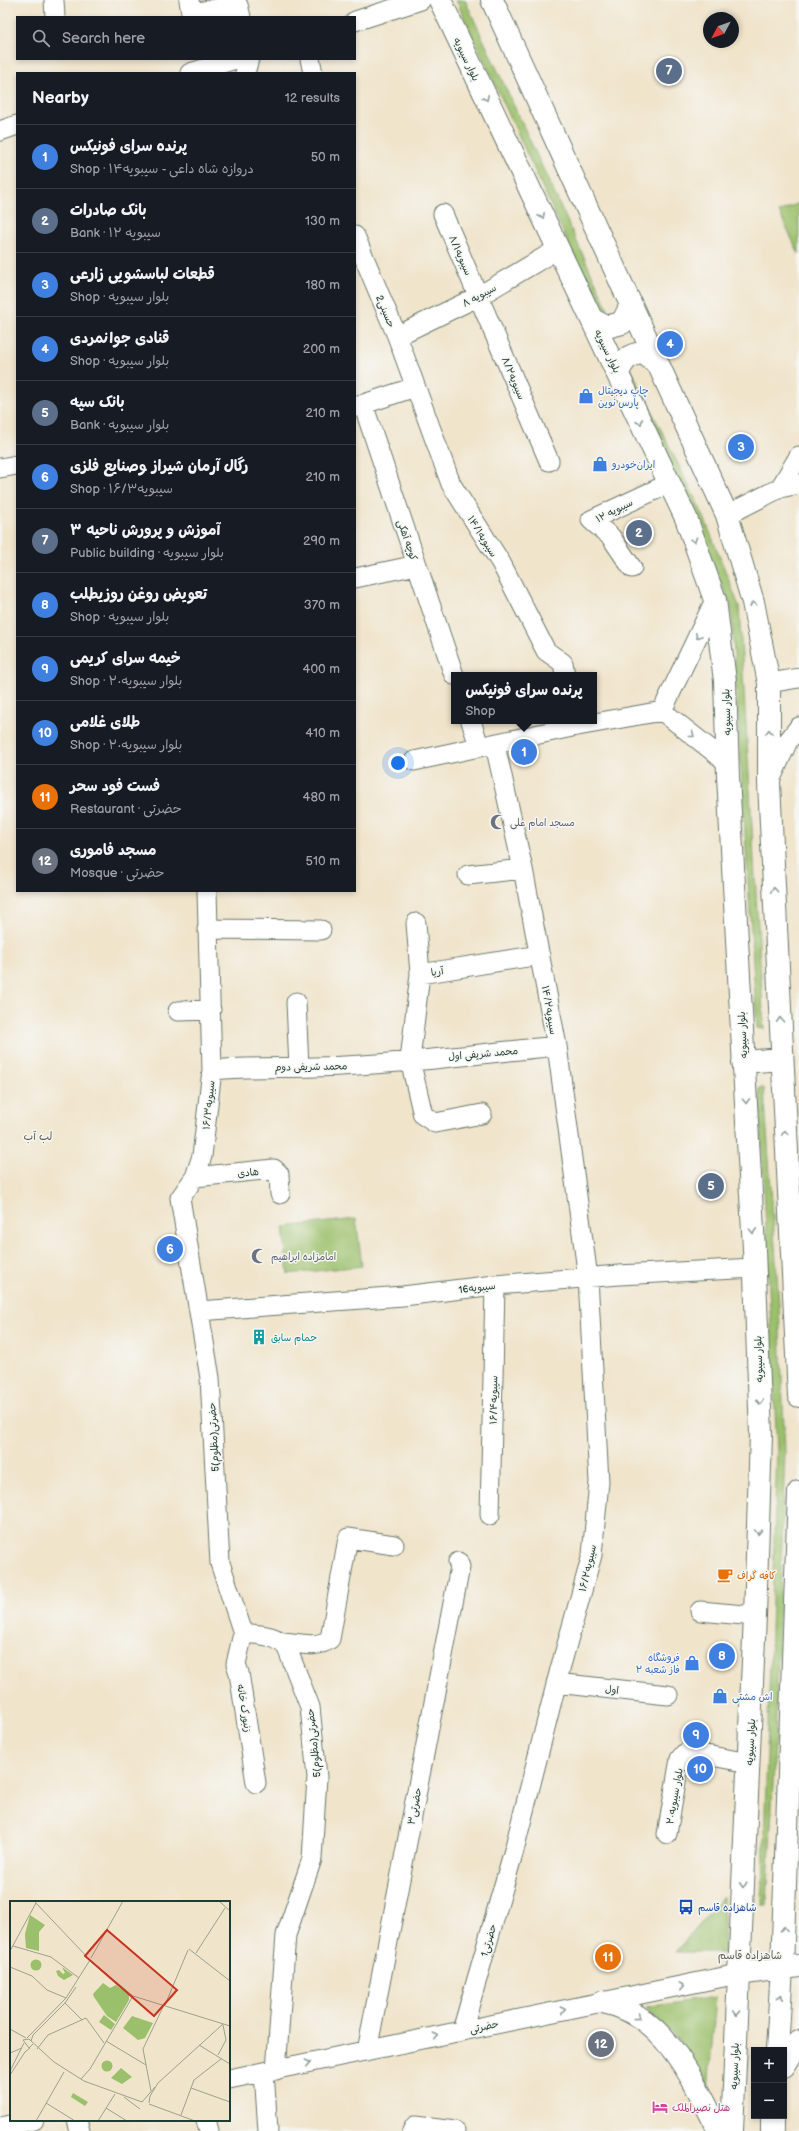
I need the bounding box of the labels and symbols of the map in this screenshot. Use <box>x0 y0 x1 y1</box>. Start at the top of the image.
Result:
north arrow <box>703 12 739 48</box>
street label: بلوار سیبویه <box>450 36 482 83</box>
pin: 7 <box>656 56 682 86</box>
one-way arrow <box>481 94 489 102</box>
one-way arrow <box>538 211 545 219</box>
street label: سیبویه۸/۱ <box>446 234 474 277</box>
street label: سیبویه ۸ <box>460 282 499 310</box>
street label: حسینی2 <box>372 293 397 330</box>
street label: بلوار سیبویه <box>591 328 623 375</box>
pin: 4 <box>657 329 683 359</box>
street label: سیبویه۸/۲ <box>499 355 528 402</box>
place label: چاپ دیجیتال پارس نوین <box>598 385 649 409</box>
shop icon: چاپ دیجیتال پارس نوین <box>577 387 595 405</box>
one-way arrow <box>636 418 644 425</box>
pin: 3 <box>728 432 754 462</box>
shop icon: ایران‌خودرو <box>591 455 609 473</box>
place label: ایران‌خودرو <box>611 459 655 471</box>
street label: سیبویه ۱۲ <box>594 496 635 525</box>
street label: سیبویه۱۴/۱ <box>465 514 500 560</box>
street label: کوچه آهکی <box>394 518 420 563</box>
pin: 2 <box>626 518 652 548</box>
one-way arrow <box>689 536 698 543</box>
one-way arrow <box>750 601 758 607</box>
one-way arrow <box>695 631 703 639</box>
street label: بلوار سیبویه <box>720 688 734 736</box>
one-way arrow <box>765 729 773 735</box>
one-way arrow <box>688 731 695 738</box>
pin: 1 <box>511 737 537 767</box>
your location <box>388 753 408 773</box>
mosque icon: مسجد امام علی <box>489 813 507 831</box>
place label: مسجد امام علی <box>510 817 575 830</box>
one-way arrow <box>770 887 779 893</box>
street label: آریا <box>430 965 445 979</box>
street label: سیبویه۱۴/۲ <box>539 985 559 1036</box>
street label: بلوار سیبویه <box>736 1011 750 1059</box>
one-way arrow <box>776 1017 785 1023</box>
street label: محمد شریفی اول <box>448 1045 519 1064</box>
street label: محمد شریفی دوم <box>275 1060 348 1076</box>
street label: سیبویه۱۶/۳ <box>200 1080 218 1130</box>
one-way arrow <box>741 1098 750 1104</box>
district label: لب آب <box>24 1130 52 1144</box>
one-way arrow <box>781 1130 790 1136</box>
street label: هادی <box>237 1166 259 1180</box>
pin: 5 <box>698 1171 724 1201</box>
one-way arrow <box>748 1228 757 1234</box>
pin: 6 <box>157 1234 183 1264</box>
mosque icon: امامزاده ابراهیم <box>250 1247 268 1265</box>
place label: امامزاده ابراهیم <box>271 1251 336 1264</box>
street label: سیبویه16 <box>458 1280 497 1296</box>
building icon: حمام سابق <box>250 1328 268 1346</box>
place label: حمام سابق <box>271 1332 317 1345</box>
street label: بلوار سیبویه <box>752 1335 766 1383</box>
street label: سیبویه۱۶/۴ <box>488 1375 500 1425</box>
one-way arrow <box>755 1399 764 1405</box>
street label: 5حضرتی(مظلوم) <box>206 1402 224 1472</box>
one-way arrow <box>754 1529 762 1535</box>
street label: سیبویه۱۶/۲ <box>577 1543 599 1593</box>
cafe icon: کافه گراف <box>716 1566 734 1584</box>
place label: کافه گراف <box>737 1570 776 1582</box>
pin: 8 <box>709 1641 735 1671</box>
place label: فروشگاه فاز شعبه ۲ <box>636 1652 680 1676</box>
shop icon: فروشگاه فاز شعبه ۲ <box>683 1654 701 1672</box>
street label: زنبورک خانه <box>234 1683 254 1733</box>
street label: اول <box>604 1683 619 1697</box>
shop icon: اش مشتی <box>711 1687 729 1705</box>
place label: اش مشتی <box>732 1691 772 1704</box>
street label: 5حضرتی(مظلوم) <box>304 1707 326 1778</box>
street label: بلوار سیبویه <box>744 1718 758 1766</box>
pin: 9 <box>683 1720 709 1750</box>
pin: 10 <box>687 1754 713 1784</box>
street label: بلوار سیبویه۲۰ <box>664 1767 686 1825</box>
street label: حضرتی۳ <box>405 1786 425 1826</box>
one-way arrow <box>739 1882 747 1888</box>
bus stop icon: شاهزاده قاسم <box>677 1898 695 1916</box>
inset map <box>10 1901 230 2121</box>
place label: شاهزاده قاسم <box>698 1902 757 1915</box>
street label: 1حضرتی <box>479 1922 500 1958</box>
one-way arrow <box>779 1926 788 1932</box>
pin: 11 <box>595 1942 621 1972</box>
district label: شاهزاده قاسم <box>718 1949 782 1964</box>
one-way arrow <box>679 1982 685 1990</box>
one-way arrow <box>776 1994 785 2000</box>
one-way arrow <box>560 2006 566 2015</box>
one-way arrow <box>732 2010 741 2016</box>
one-way arrow <box>633 2012 640 2019</box>
street label: حضرتی <box>469 2018 500 2037</box>
pin: 12 <box>588 2029 614 2059</box>
one-way arrow <box>432 2033 439 2041</box>
street label: بلوار سیبویه <box>728 2042 742 2090</box>
one-way arrow <box>305 2059 311 2068</box>
hotel icon: هتل نصیرالملک <box>651 2098 669 2116</box>
place label: هتل نصیرالملک <box>672 2102 730 2114</box>

